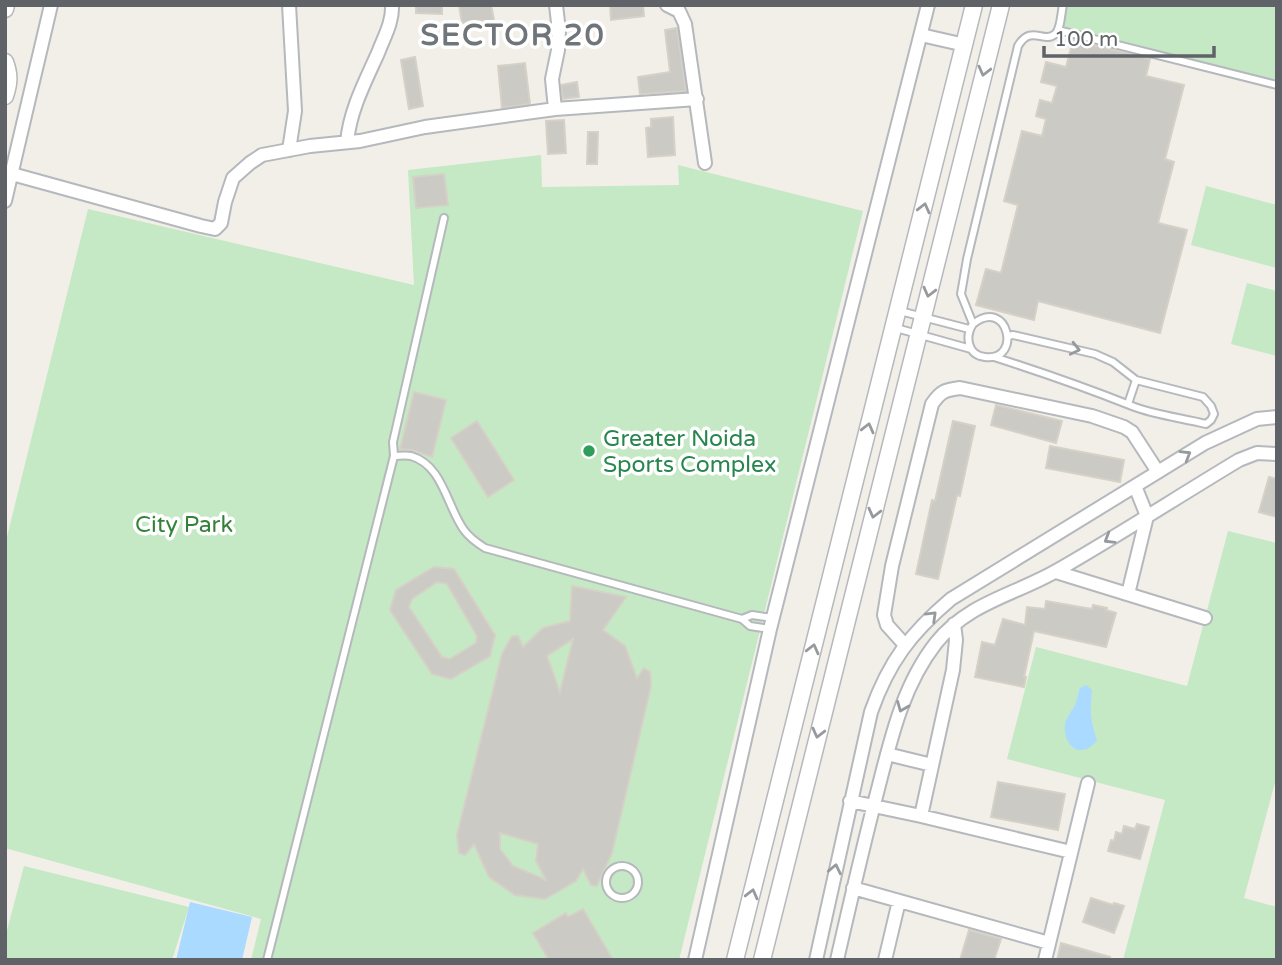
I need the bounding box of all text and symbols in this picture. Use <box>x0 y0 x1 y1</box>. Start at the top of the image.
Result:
scale bar <box>1044 14 1214 58</box>
district label: SECTOR 20 <box>420 17 606 54</box>
text: 100 m <box>1054 27 1118 52</box>
one-way arrow <box>978 65 992 77</box>
one-way arrow <box>916 202 930 214</box>
one-way arrow <box>923 286 937 298</box>
one-way arrow <box>1068 341 1080 356</box>
one-way arrow <box>860 423 875 435</box>
place label: Greater Noida Sports Complex <box>603 425 776 479</box>
marker: Greater Noida Sports Complex <box>581 443 597 459</box>
one-way arrow <box>1178 451 1191 464</box>
one-way arrow <box>868 507 882 519</box>
park label: City Park <box>135 511 233 539</box>
one-way arrow <box>1104 531 1117 544</box>
one-way arrow <box>924 612 937 625</box>
one-way arrow <box>805 643 819 655</box>
one-way arrow <box>897 700 911 712</box>
one-way arrow <box>812 727 826 739</box>
one-way arrow <box>827 863 842 875</box>
one-way arrow <box>744 888 758 900</box>

